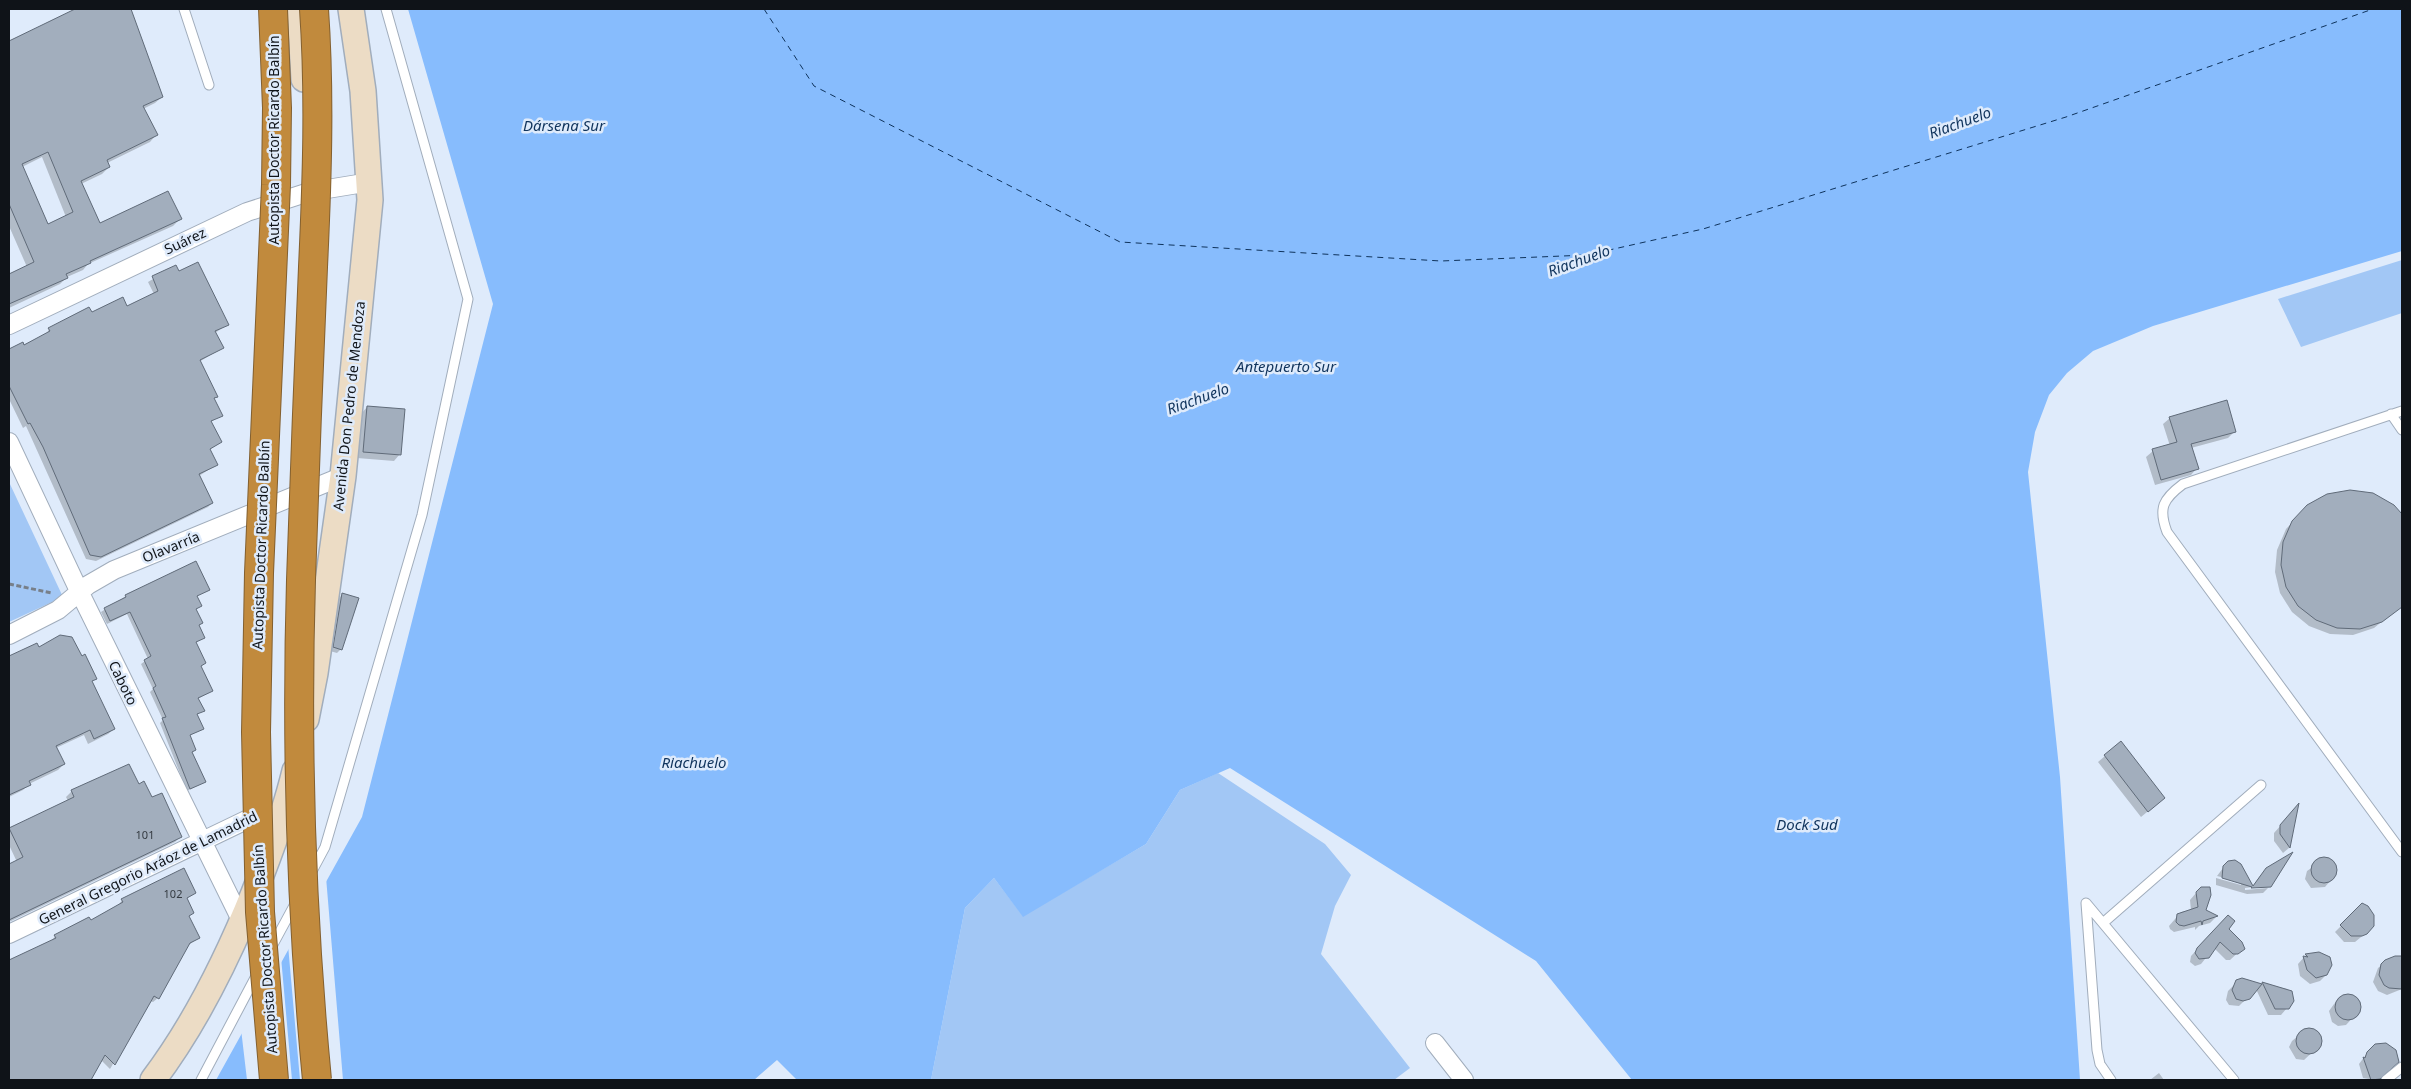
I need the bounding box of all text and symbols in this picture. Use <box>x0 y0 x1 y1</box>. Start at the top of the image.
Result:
street label: Autopista Doctor Ricardo Balbín <box>264 35 283 245</box>
water label: Riachuelo <box>1926 102 1994 143</box>
water label: Dársena Sur <box>523 115 606 135</box>
street label: Suárez <box>161 222 209 258</box>
water label: Riachuelo <box>1545 240 1613 281</box>
street label: Avenida Don Pedro de Mendoza <box>328 300 369 512</box>
water label: Antepuerto Sur <box>1235 356 1337 376</box>
water label: Riachuelo <box>1164 378 1232 419</box>
street label: Autopista Doctor Ricardo Balbín <box>247 440 274 650</box>
street label: Olavarría <box>139 526 202 567</box>
street label: Caboto <box>105 657 142 708</box>
water label: Riachuelo <box>662 752 726 772</box>
street label: General Gregorio Aráoz de Lamadrid <box>35 806 260 929</box>
water label: Dock Sud <box>1776 814 1838 834</box>
house number: 101 <box>136 827 154 842</box>
street label: Autopista Doctor Ricardo Balbín <box>248 844 281 1054</box>
house number: 102 <box>164 886 182 901</box>

